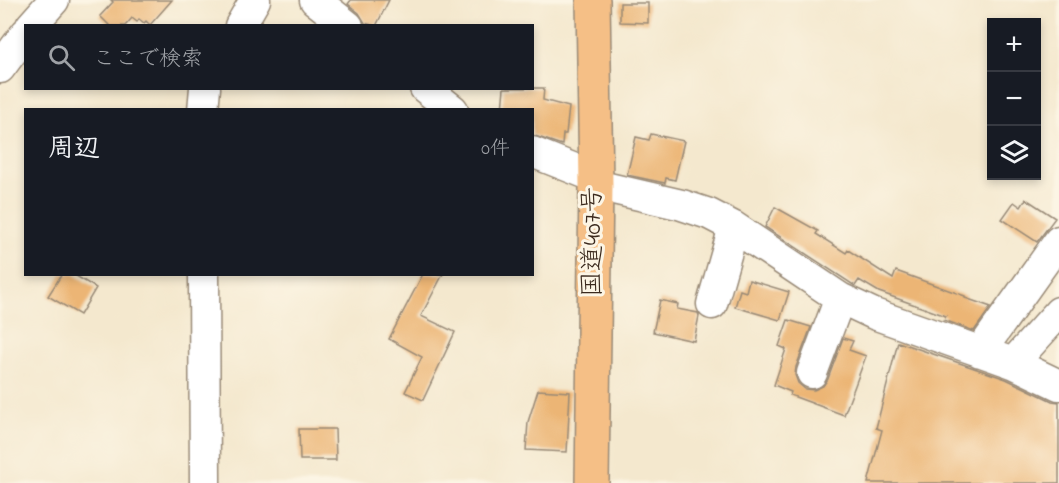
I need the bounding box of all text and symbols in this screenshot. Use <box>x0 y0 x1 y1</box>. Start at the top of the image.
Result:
map controls <box>987 18 1041 180</box>
button: + <box>987 18 1041 72</box>
search box <box>24 24 534 90</box>
icon: search <box>45 41 78 74</box>
text: ここで検索 <box>93 44 203 76</box>
button: − <box>987 72 1041 126</box>
button: layers <box>987 126 1041 180</box>
text: 周辺 <box>48 131 100 169</box>
text: 0件 <box>481 135 510 164</box>
street label: 国道407号 <box>575 187 613 297</box>

